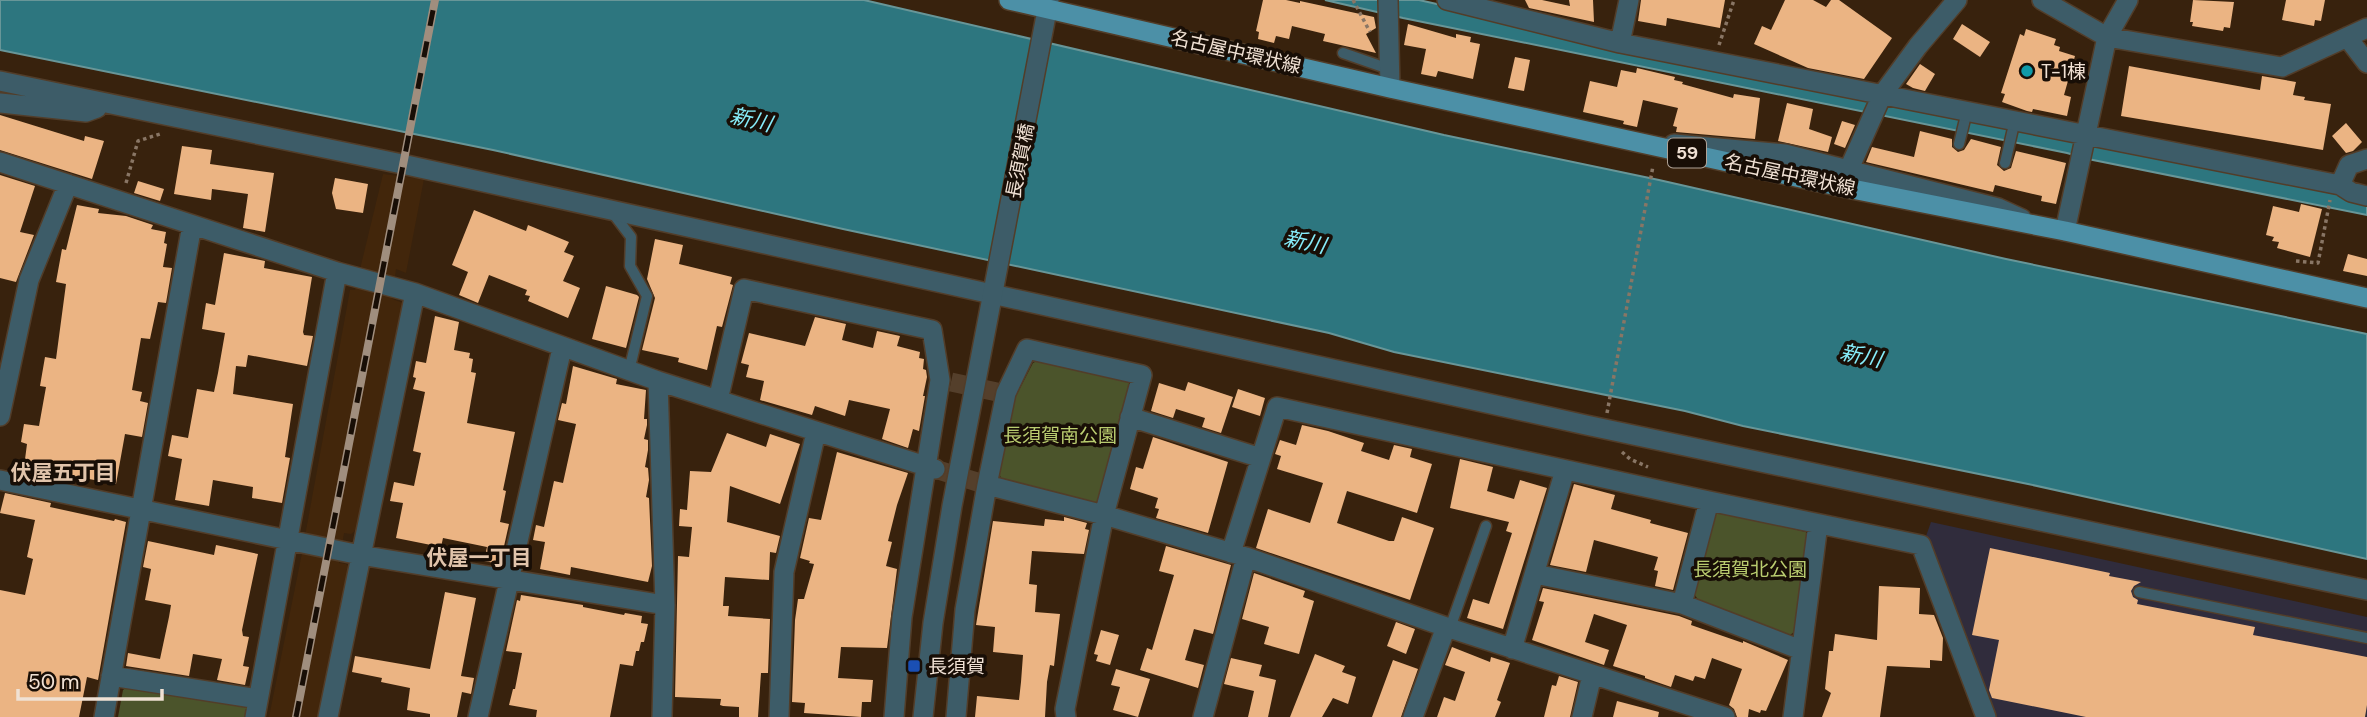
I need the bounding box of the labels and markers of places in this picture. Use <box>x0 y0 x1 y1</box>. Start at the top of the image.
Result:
place label: T-1棟 <box>2041 59 2086 84</box>
marker: T-1棟 <box>2019 63 2035 79</box>
place label: 長須賀 <box>928 654 985 679</box>
marker: 長須賀 <box>906 658 922 674</box>

